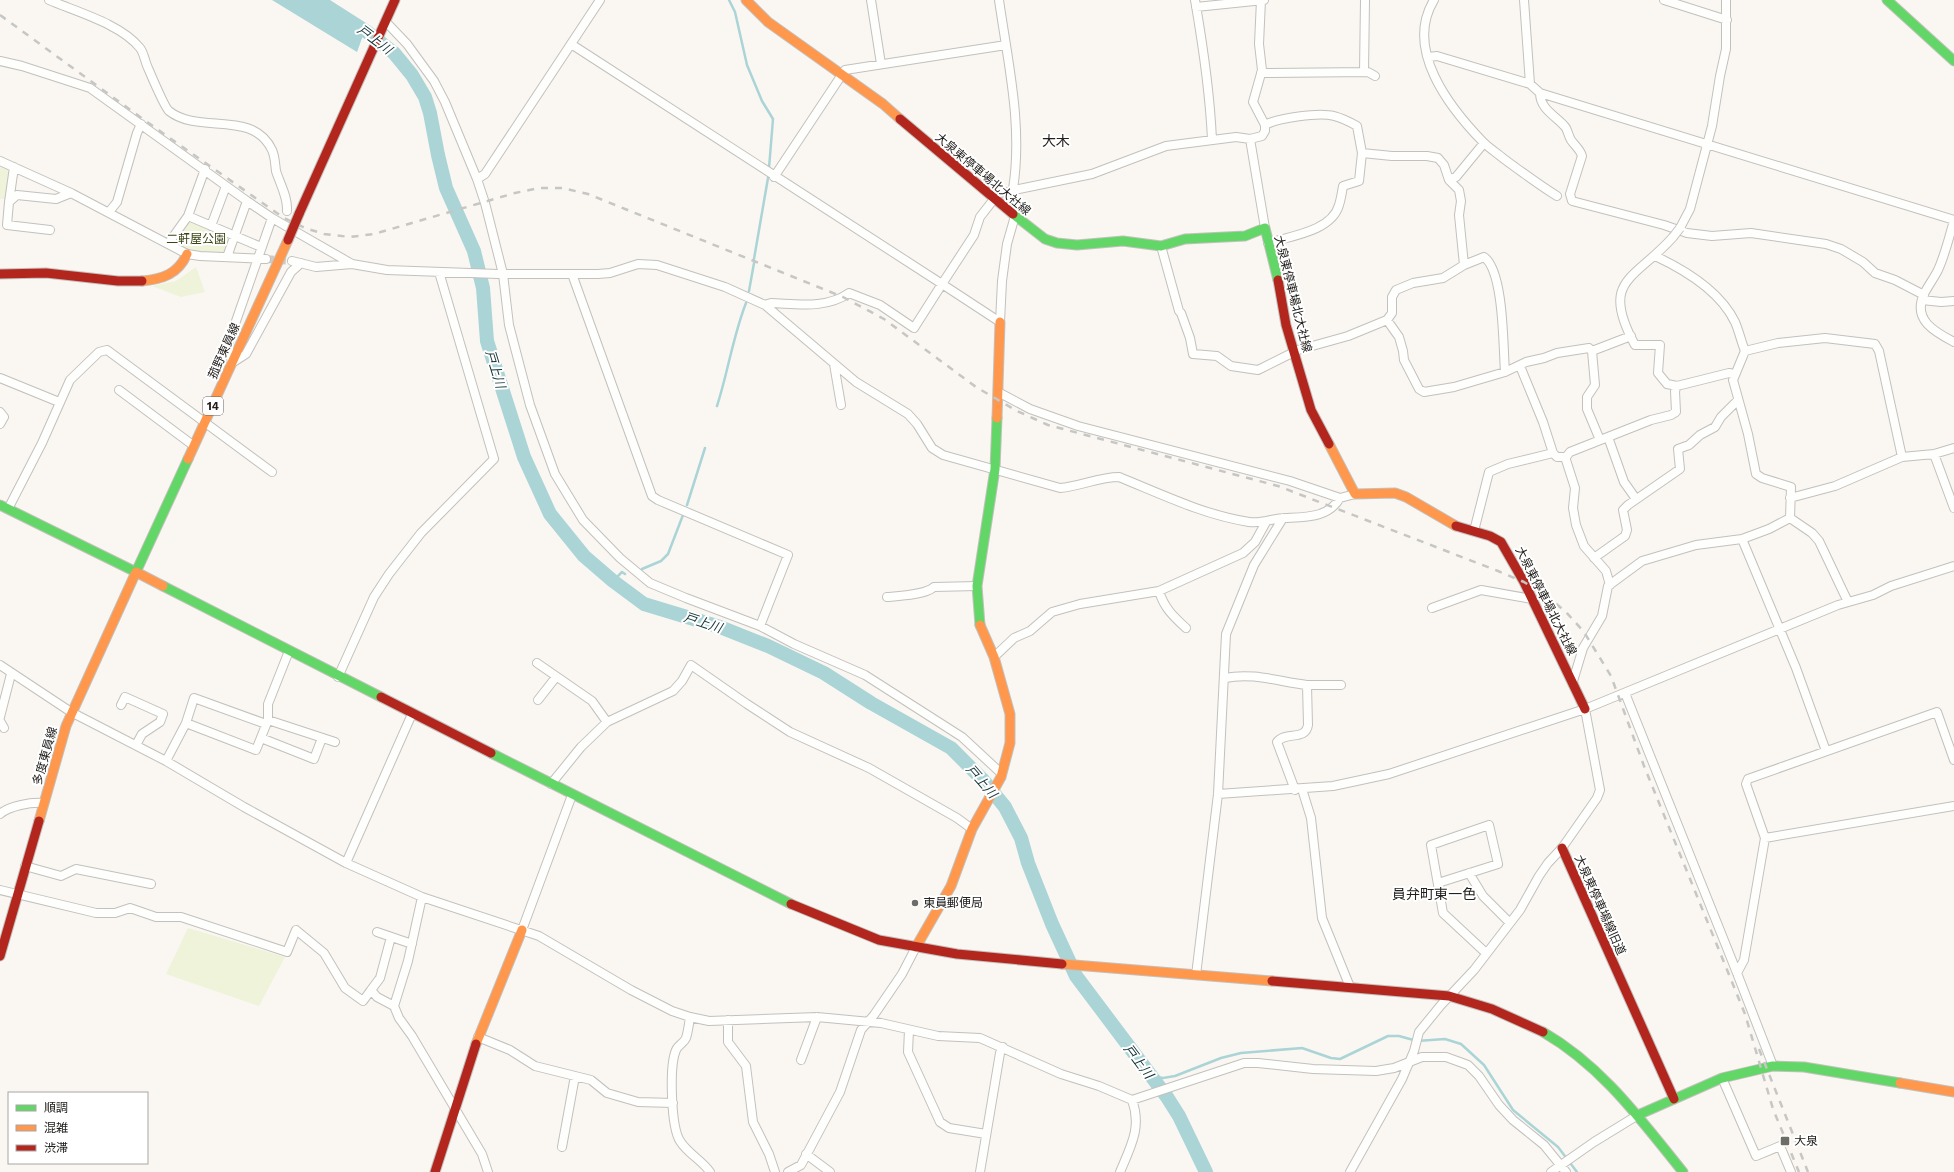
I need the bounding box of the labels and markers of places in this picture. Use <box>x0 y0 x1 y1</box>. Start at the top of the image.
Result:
place label: 東員郵便局 <box>923 896 983 910</box>
marker: 東員郵便局 <box>910 898 920 908</box>
place label: 大泉 <box>1794 1134 1818 1148</box>
marker: 大泉 <box>1779 1135 1791 1147</box>

